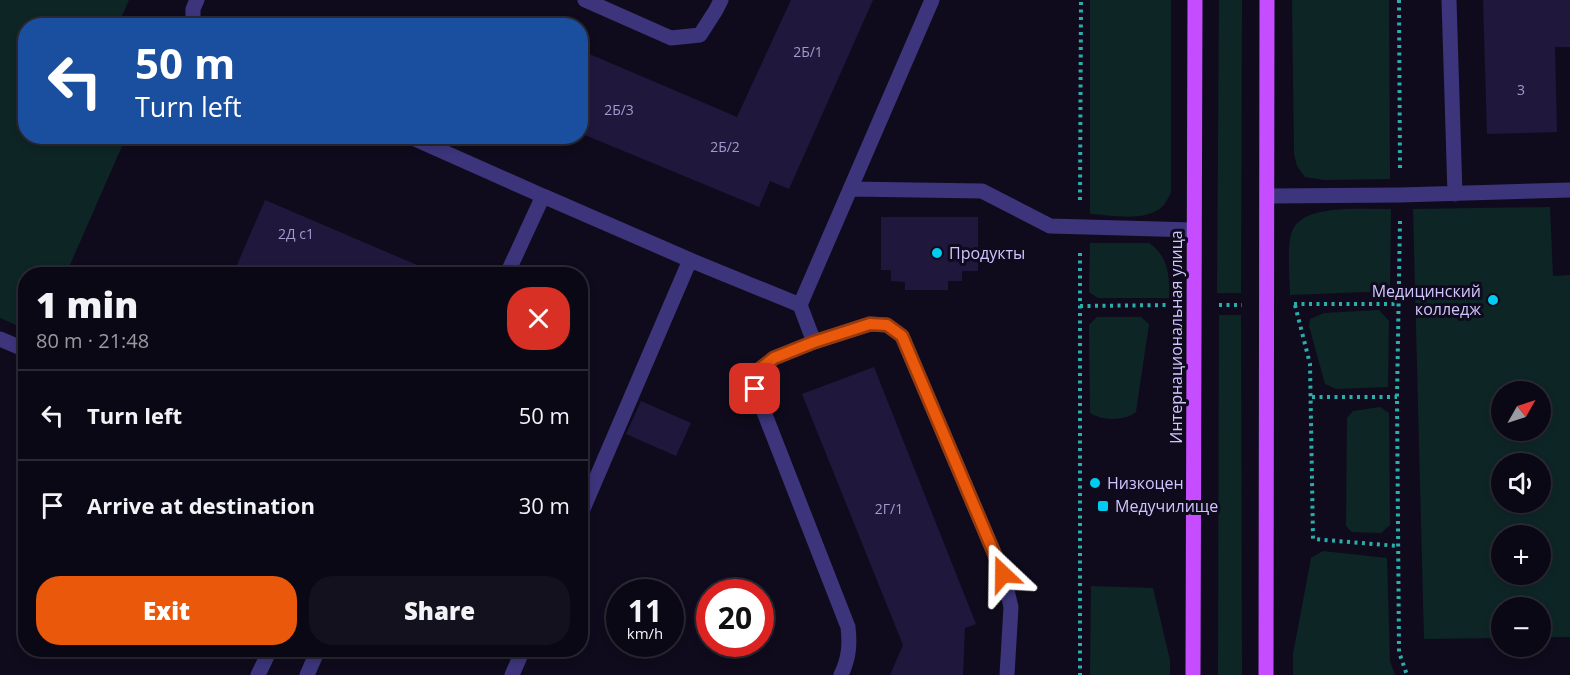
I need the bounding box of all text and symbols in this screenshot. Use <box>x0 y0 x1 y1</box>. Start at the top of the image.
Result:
text: 50 m <box>135 34 235 91</box>
icon: left <box>36 42 114 120</box>
house number: 2Б/1 <box>793 42 823 61</box>
house number: 3 <box>1517 80 1525 99</box>
text: Turn left <box>135 88 242 125</box>
house number: 2Б/3 <box>604 100 634 119</box>
house number: 2Б/2 <box>710 137 740 156</box>
house number: 2Д с1 <box>278 224 314 243</box>
street label: Интернациональная улица <box>1165 230 1187 444</box>
place label: Продукты <box>949 242 1025 264</box>
marker: Продукты <box>930 246 944 260</box>
text: 1 min <box>36 280 138 329</box>
place label: Медицинский колледж <box>1372 280 1481 320</box>
button: close <box>507 287 570 350</box>
marker: Медицинский колледж <box>1486 293 1500 307</box>
text: 80 m · 21:48 <box>36 327 149 354</box>
pin <box>729 363 780 414</box>
icon: arrive <box>738 372 771 405</box>
north arrow <box>1491 381 1551 441</box>
map controls <box>1491 381 1551 657</box>
icon: left <box>36 399 69 432</box>
text: Turn left <box>87 400 182 430</box>
text: 50 m <box>519 400 570 430</box>
button: sound <box>1491 453 1551 513</box>
place label: Низкоцен <box>1107 472 1184 494</box>
marker: Низкоцен <box>1088 476 1102 490</box>
icon: arrive <box>36 489 69 522</box>
text: Arrive at destination <box>87 490 315 520</box>
text: 30 m <box>519 490 570 520</box>
place label: Медучилище <box>1115 495 1218 517</box>
house number: 2Г/1 <box>875 499 903 518</box>
marker: Медучилище <box>1096 499 1110 513</box>
button: + <box>1491 525 1551 585</box>
position arrow <box>971 542 1035 606</box>
button: Exit <box>36 576 297 645</box>
button: Share <box>309 576 570 645</box>
speed limit sign: 20 <box>696 579 774 657</box>
text: 11 <box>628 590 662 631</box>
button: − <box>1491 597 1551 657</box>
text: km/h <box>627 623 663 643</box>

